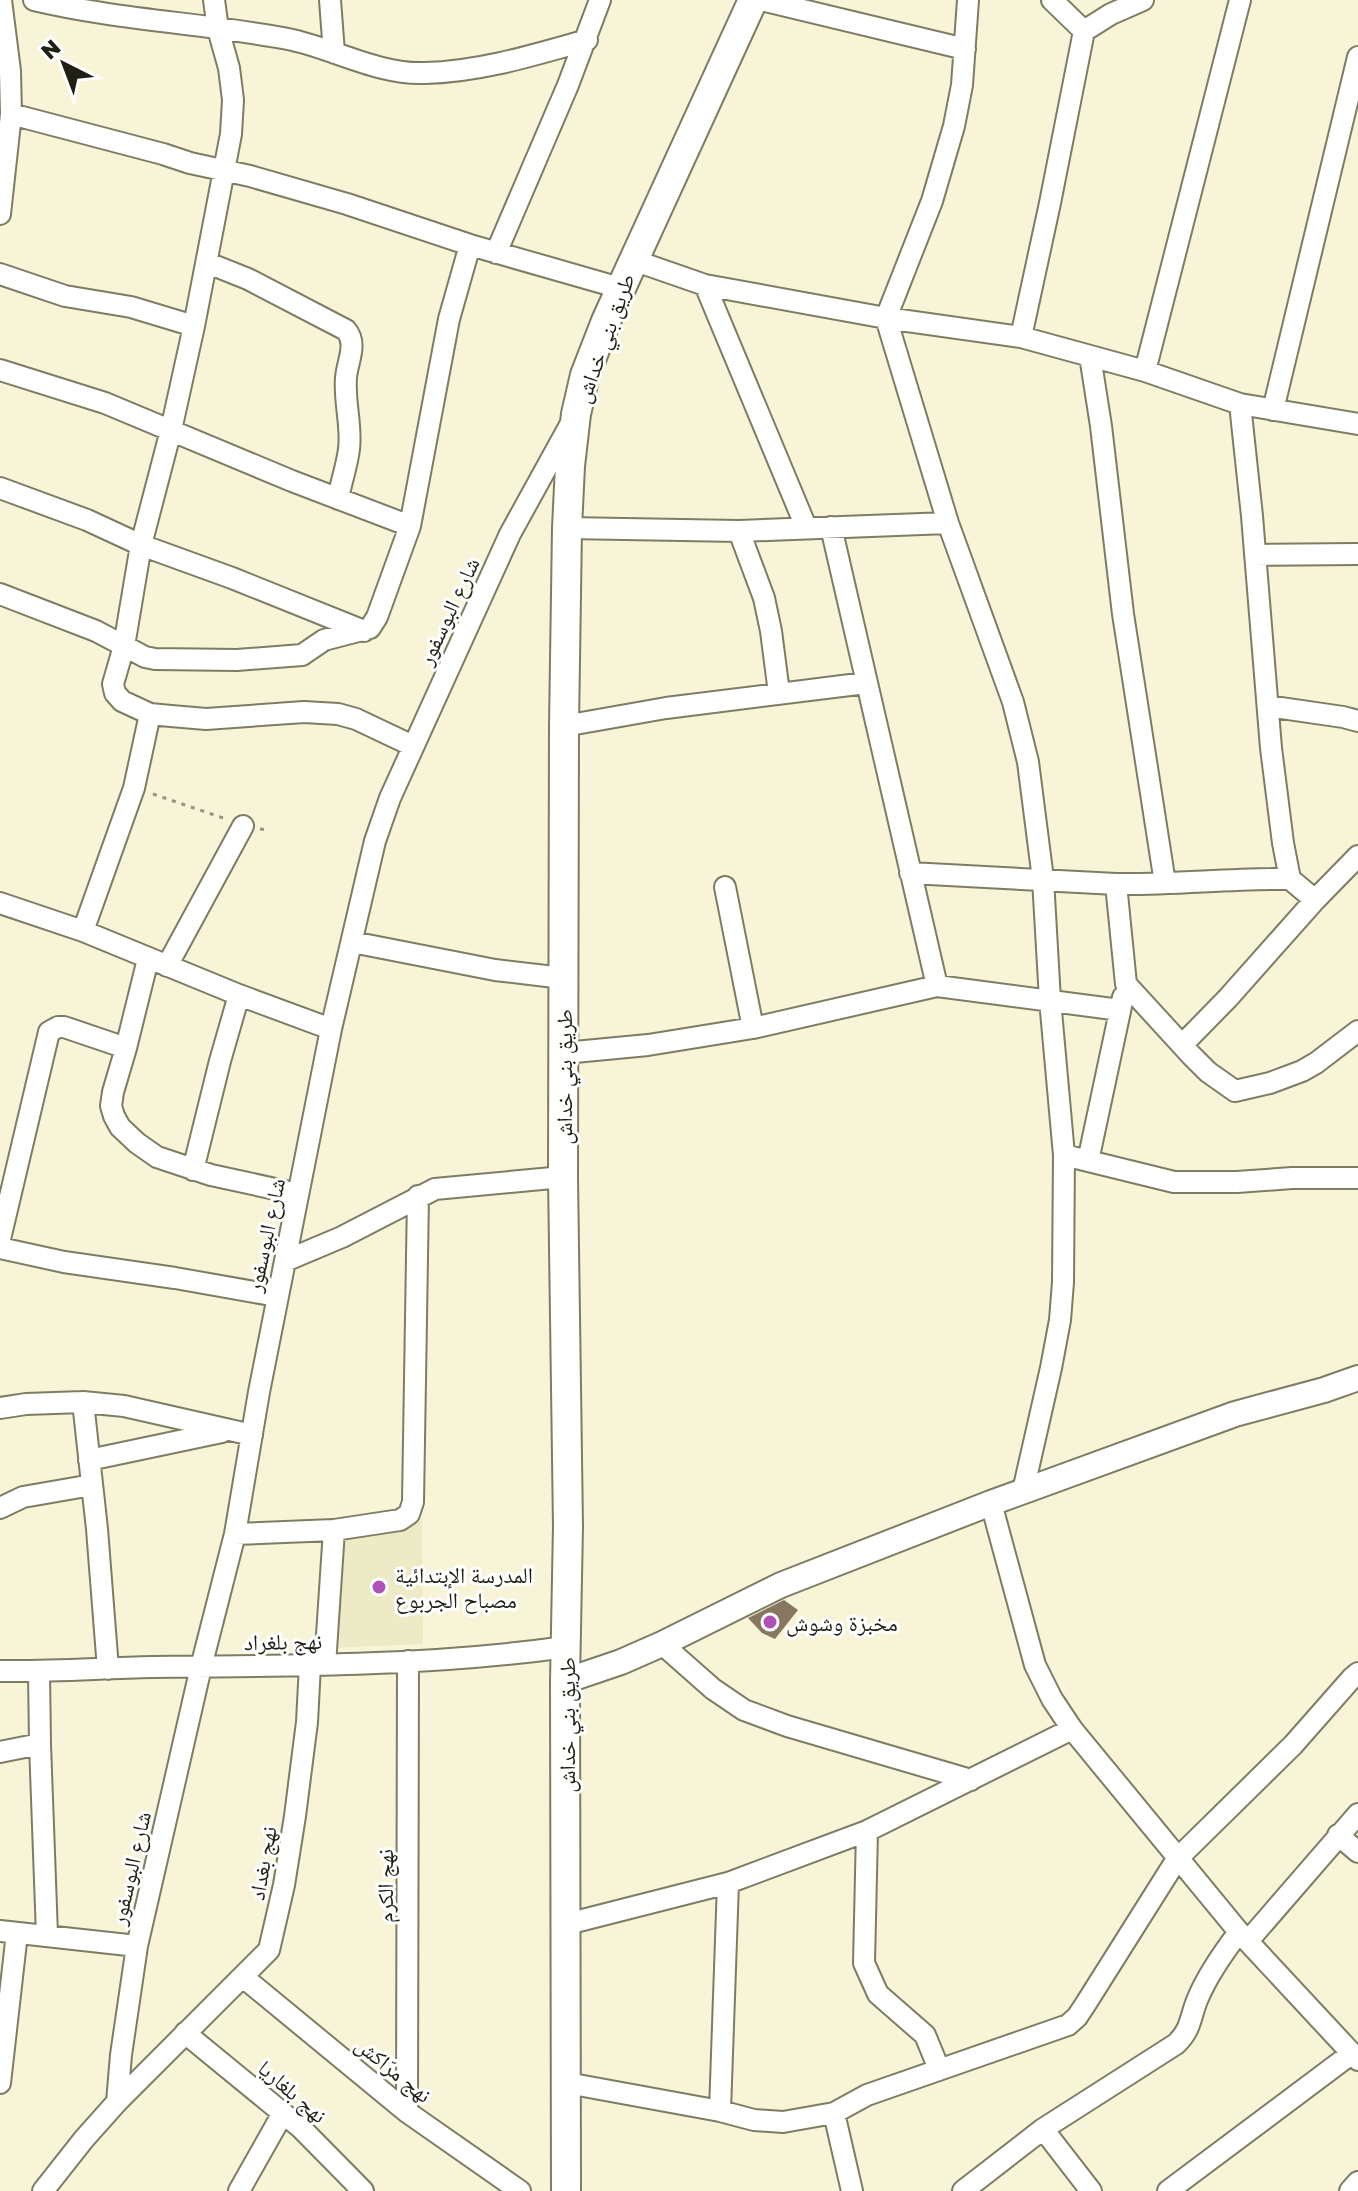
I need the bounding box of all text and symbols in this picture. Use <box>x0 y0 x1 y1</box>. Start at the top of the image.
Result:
north arrow <box>24 24 104 104</box>
text: N <box>35 33 66 64</box>
street label: طريق بني خداش <box>568 270 644 408</box>
street label: شارع البوسفور <box>411 553 486 670</box>
street label: طريق بني خداش <box>550 1009 581 1145</box>
street label: شارع البوسفور <box>240 1176 291 1296</box>
place label: المدرسة الإبتدائية مصباح الجربوع <box>395 1561 533 1614</box>
marker: المدرسة الإبتدائية مصباح الجربوع <box>370 1578 388 1596</box>
place label: مخبزة وشوش <box>786 1609 898 1637</box>
marker: مخبزة وشوش <box>761 1613 779 1631</box>
street label: نهج بلغراد <box>244 1627 322 1656</box>
street label: طريق بني خداش <box>553 1657 584 1793</box>
street label: شارع البوسفور <box>104 1809 157 1929</box>
street label: نهج بغداد <box>242 1824 283 1902</box>
street label: نهج الكرم <box>371 1849 400 1923</box>
street label: نهج مرّاكش <box>350 2030 438 2109</box>
street label: نهج بلغاريا <box>252 2054 333 2129</box>

